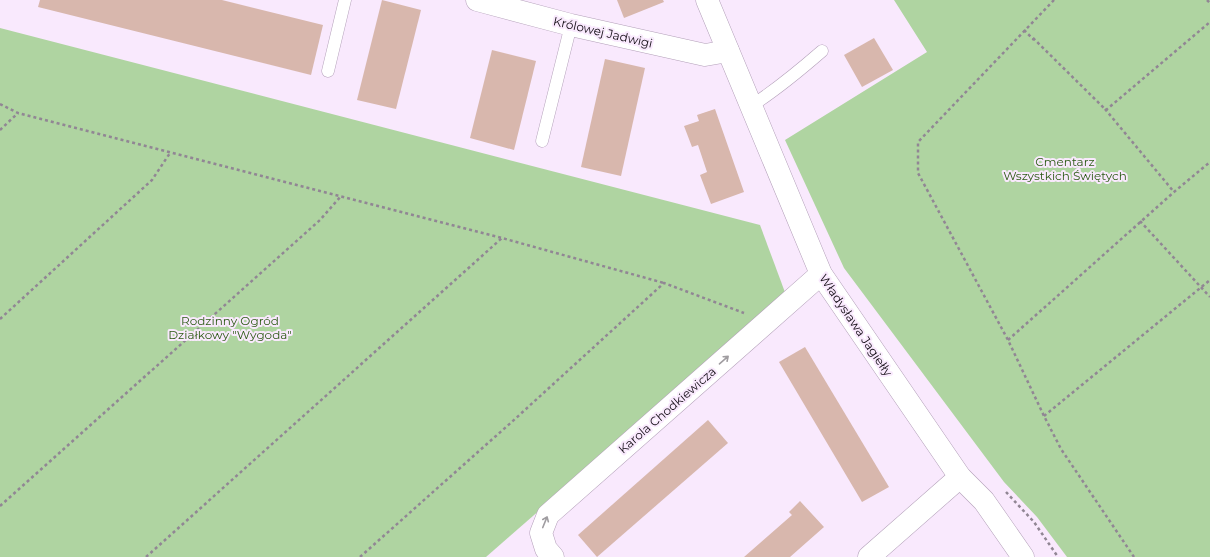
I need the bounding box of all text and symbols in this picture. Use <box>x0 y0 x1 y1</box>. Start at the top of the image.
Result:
street label: Królowej Jadwigi <box>552 13 654 51</box>
park label: Cmentarz Wszystkich Świętych <box>1003 154 1127 183</box>
street label: Władysława Jagiełły <box>816 271 896 379</box>
park label: Rodzinny Ogród Działkowy "Wygoda" <box>168 313 292 342</box>
one-way arrow <box>719 356 729 365</box>
street label: Karola Chodkiewicza <box>615 363 719 457</box>
one-way arrow <box>542 517 550 529</box>

